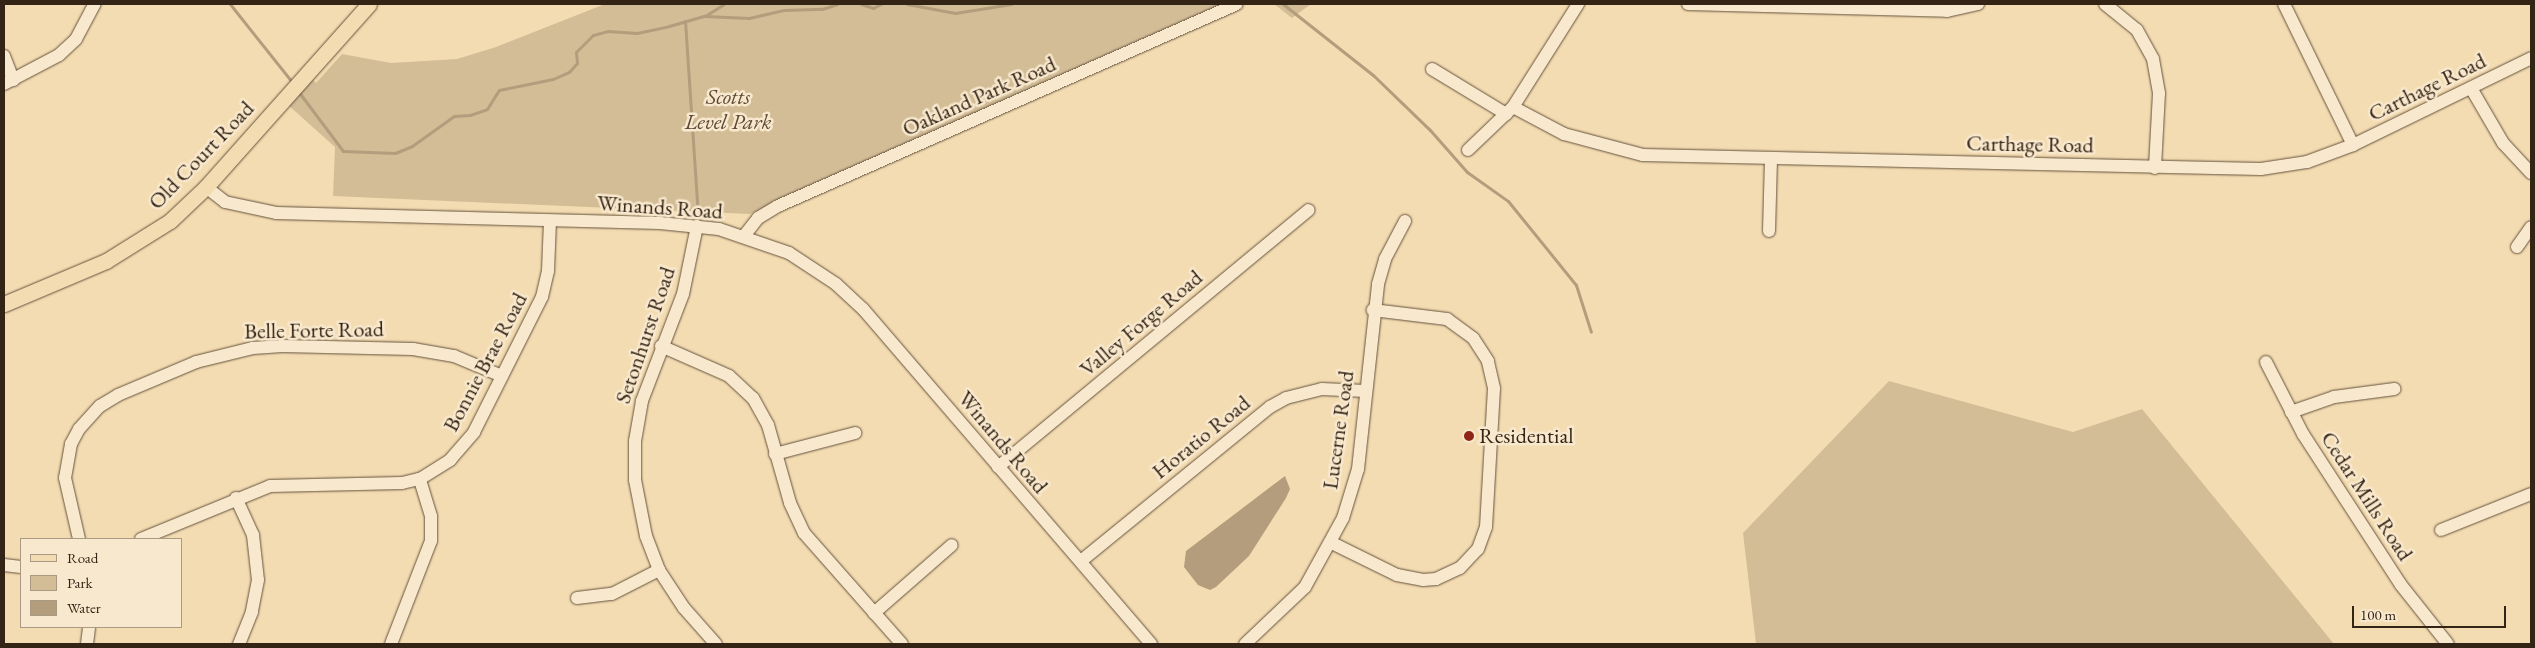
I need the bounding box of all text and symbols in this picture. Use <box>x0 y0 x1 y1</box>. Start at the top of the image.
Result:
street label: Carthage Road <box>2364 47 2490 127</box>
street label: Oakland Park Road <box>898 50 1060 142</box>
park label: Scotts Level Park <box>684 83 772 134</box>
street label: Old Court Road <box>143 95 259 215</box>
street label: Carthage Road <box>1966 130 2094 158</box>
street label: Winands Road <box>596 189 724 225</box>
street label: Setonhurst Road <box>609 263 681 407</box>
street label: Valley Forge Road <box>1074 264 1208 382</box>
street label: Bonnie Brae Road <box>437 288 533 436</box>
street label: Belle Forte Road <box>244 316 384 344</box>
street label: Lucerne Road <box>1317 369 1359 491</box>
street label: Winands Road <box>952 385 1054 499</box>
street label: Horatio Road <box>1147 389 1255 485</box>
place label: Residential <box>1479 423 1573 449</box>
street label: Cedar Mills Road <box>2315 426 2419 566</box>
marker: Residential <box>1463 430 1475 442</box>
legend <box>20 538 182 628</box>
text: Road <box>67 548 98 567</box>
text: Park <box>67 573 93 592</box>
scale bar <box>2355 596 2509 628</box>
text: Water <box>67 598 101 617</box>
text: 100 m <box>2360 605 2396 624</box>

